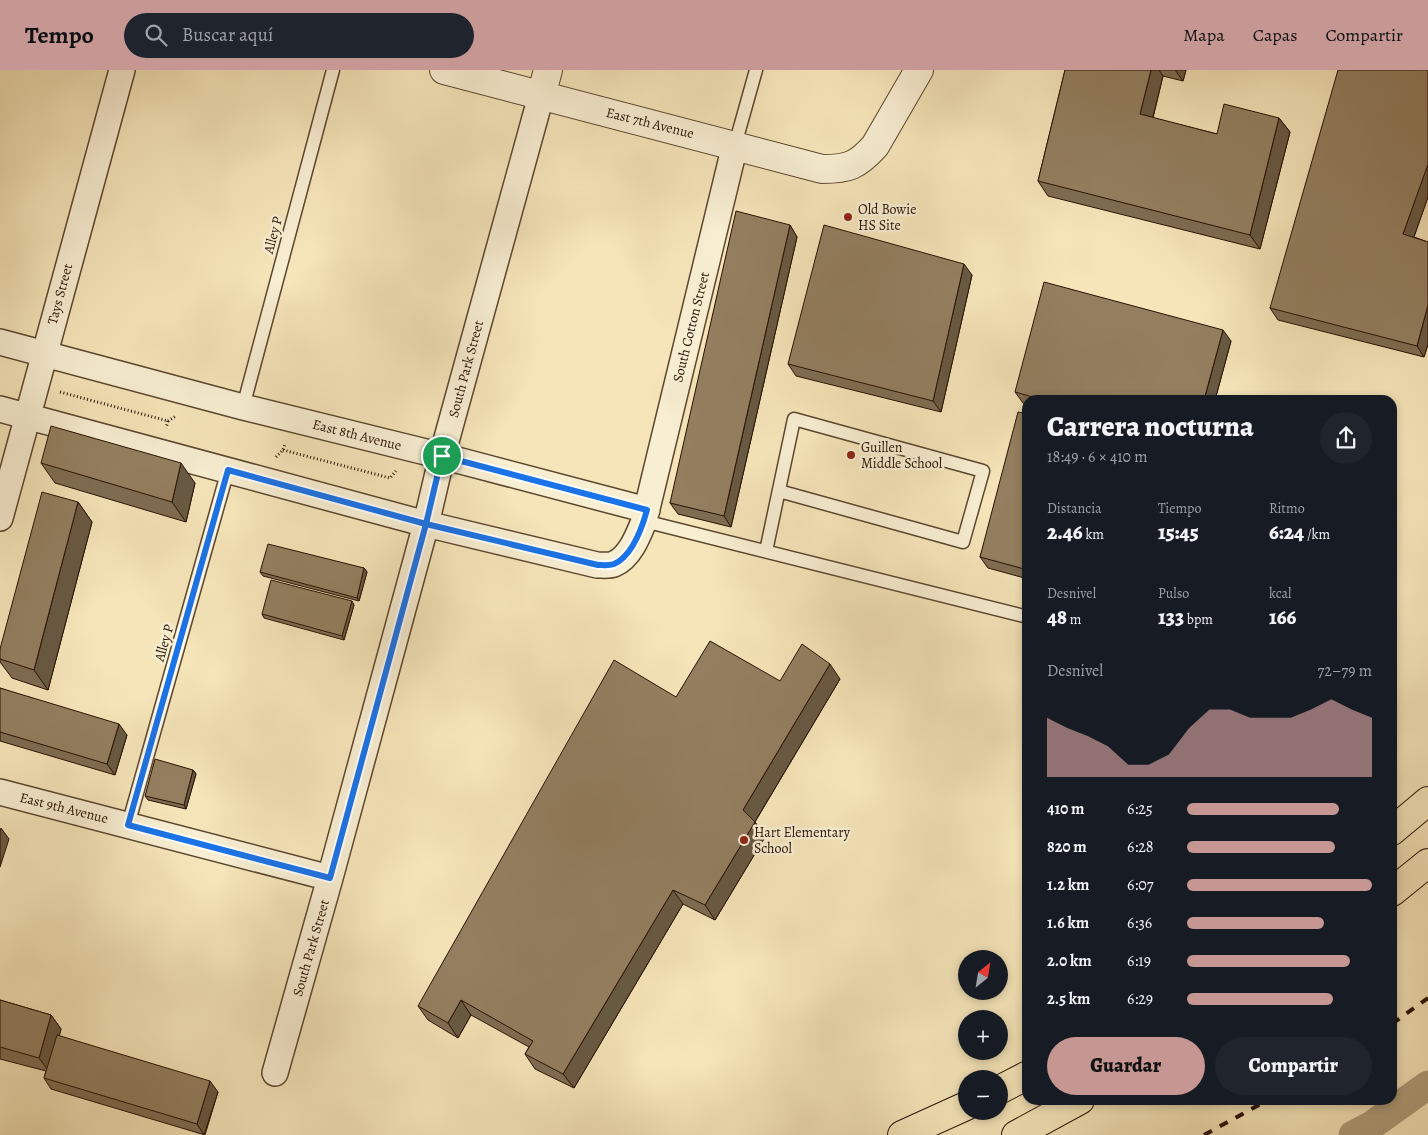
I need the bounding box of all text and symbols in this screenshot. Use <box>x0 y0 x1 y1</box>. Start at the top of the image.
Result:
search box <box>124 13 474 58</box>
text: Tempo <box>25 19 94 51</box>
icon: search <box>142 21 170 49</box>
text: Buscar aquí <box>182 22 273 48</box>
text: Mapa <box>1183 23 1225 47</box>
text: Capas <box>1253 23 1297 47</box>
text: Compartir <box>1325 23 1403 47</box>
street label: East 7th Avenue <box>604 103 696 143</box>
place label: Old Bowie HS Site <box>858 200 916 235</box>
marker: Old Bowie HS Site <box>842 211 854 223</box>
street label: Alley P <box>259 214 287 257</box>
street label: Tays Street <box>43 261 77 327</box>
street label: South Cotton Street <box>668 269 714 384</box>
street label: South Park Street <box>444 318 488 420</box>
text: Carrera nocturna <box>1047 408 1254 446</box>
button: share <box>1320 412 1372 464</box>
street label: East 8th Avenue <box>311 415 403 455</box>
pin <box>421 435 463 477</box>
place label: Guillen Middle School <box>861 438 943 473</box>
icon: arrive <box>428 442 456 470</box>
text: 18:49 · 6 × 410 m <box>1047 446 1148 468</box>
marker: Guillen Middle School <box>845 449 857 461</box>
text: Distancia <box>1047 499 1102 518</box>
text: Tiempo <box>1158 499 1201 518</box>
text: Ritmo <box>1269 499 1305 518</box>
text: 2.46 <box>1047 518 1083 546</box>
text: 15:45 <box>1158 518 1199 546</box>
text: 6:24 <box>1269 518 1304 546</box>
text: km <box>1083 525 1104 544</box>
text: /km <box>1304 525 1330 544</box>
text: Desnivel <box>1047 584 1096 603</box>
text: Pulso <box>1158 584 1189 603</box>
text: kcal <box>1269 584 1291 603</box>
text: 48 <box>1047 603 1067 631</box>
text: 133 <box>1158 603 1184 631</box>
text: 166 <box>1269 603 1296 631</box>
text: m <box>1067 610 1082 629</box>
text: bpm <box>1184 610 1213 629</box>
street label: Alley P <box>149 622 178 665</box>
text: Desnivel <box>1047 660 1103 682</box>
text: 72–79 m <box>1317 660 1372 682</box>
street label: East 9th Avenue <box>18 788 110 828</box>
text: 410 m <box>1047 798 1085 820</box>
text: 6:25 <box>1127 798 1153 820</box>
place label: Hart Elementary School <box>754 823 851 858</box>
marker: Hart Elementary School <box>738 834 750 846</box>
text: 820 m <box>1047 836 1087 858</box>
text: 6:28 <box>1127 836 1154 858</box>
text: 1.2 km <box>1047 874 1089 896</box>
text: 6:07 <box>1127 874 1153 896</box>
street label: South Park Street <box>288 897 334 999</box>
text: 1.6 km <box>1047 912 1089 934</box>
text: 6:36 <box>1127 912 1152 934</box>
north arrow <box>958 950 1008 1000</box>
map controls <box>958 950 1008 1120</box>
text: 2.0 km <box>1047 950 1092 972</box>
text: 6:19 <box>1127 950 1151 972</box>
text: 2.5 km <box>1047 988 1090 1010</box>
text: 6:29 <box>1127 988 1153 1010</box>
button: + <box>958 1010 1008 1060</box>
button: Guardar <box>1047 1037 1205 1095</box>
button: Compartir <box>1215 1037 1372 1095</box>
button: − <box>958 1070 1008 1120</box>

